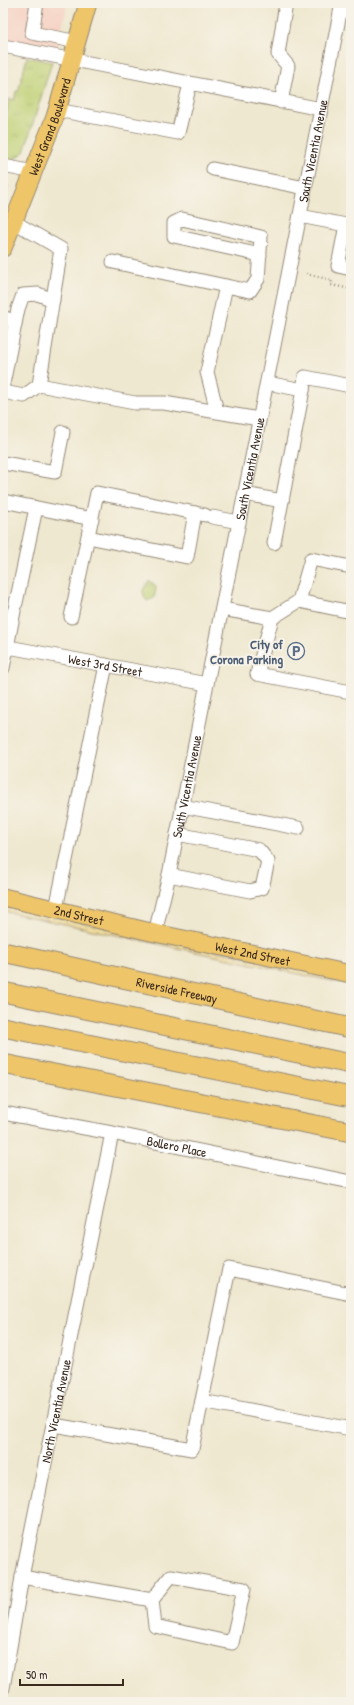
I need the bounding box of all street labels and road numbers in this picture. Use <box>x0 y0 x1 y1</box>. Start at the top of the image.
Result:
street label: West Grand Boulevard <box>24 76 75 178</box>
street label: South Vicentia Avenue <box>294 98 332 204</box>
street label: South Vicentia Avenue <box>231 416 269 521</box>
street label: West 3rd Street <box>67 649 144 681</box>
street label: South Vicentia Avenue <box>168 733 206 839</box>
street label: 2nd Street <box>52 900 106 930</box>
street label: West 2nd Street <box>214 937 292 970</box>
street label: Riverside Freeway <box>135 972 220 1008</box>
street label: Bollero Place <box>145 1131 209 1161</box>
street label: North Vicentia Avenue <box>36 1358 75 1464</box>

